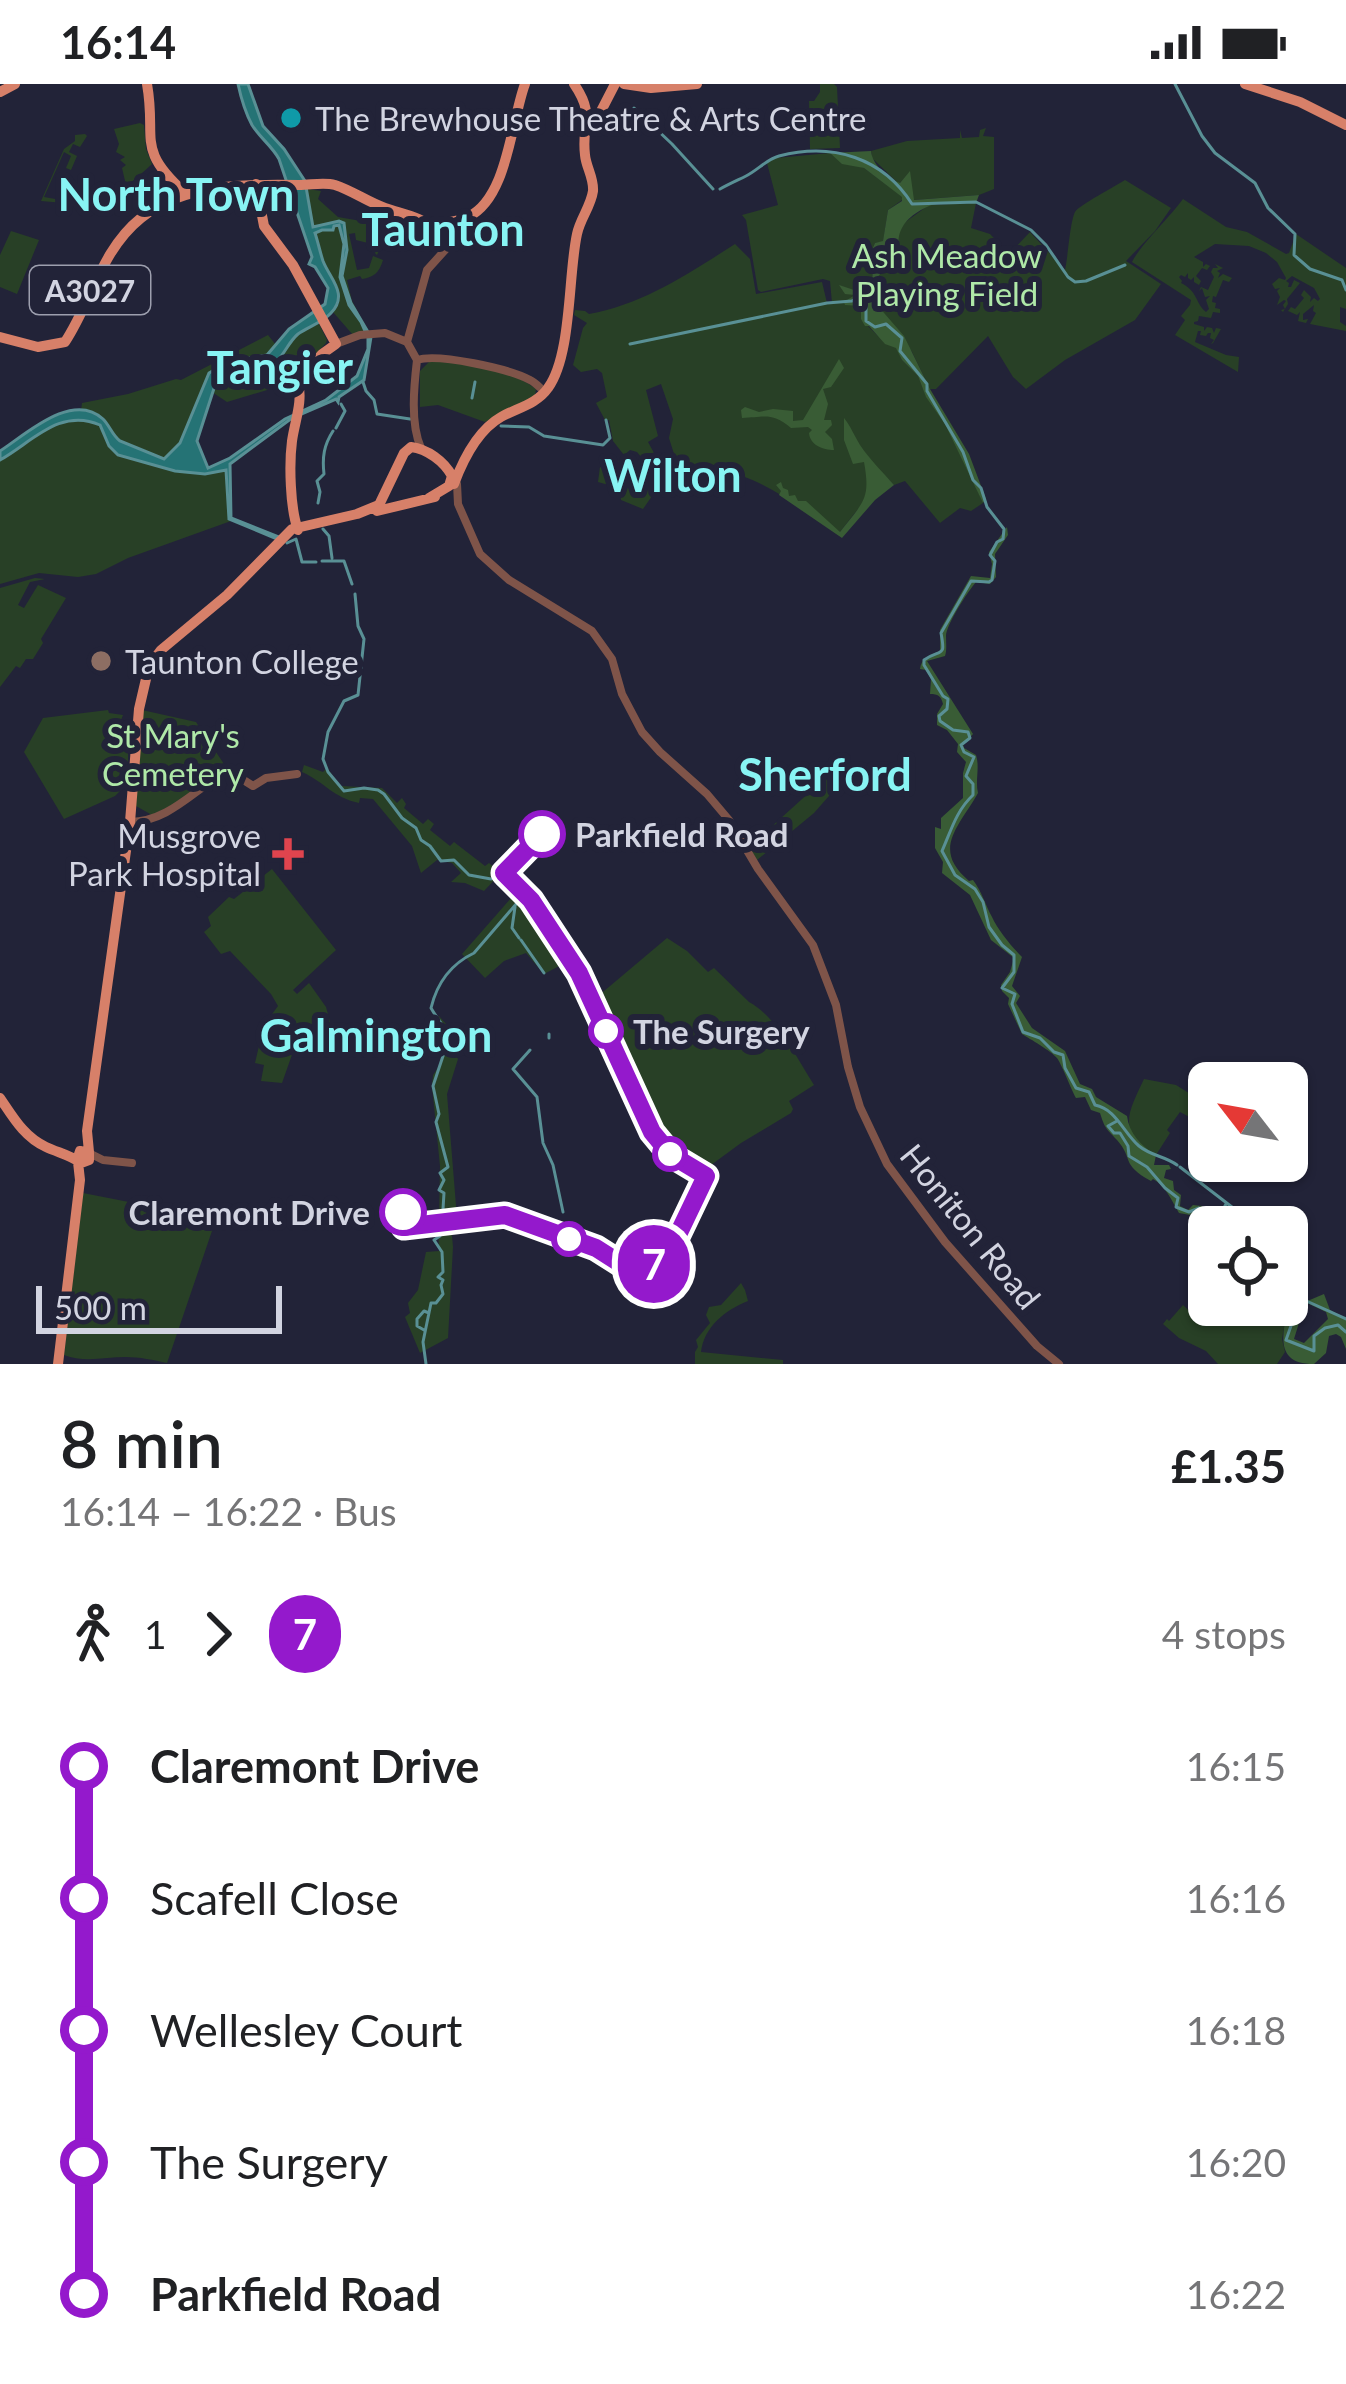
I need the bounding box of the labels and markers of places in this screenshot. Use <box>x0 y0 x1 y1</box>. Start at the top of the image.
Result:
place label: The Brewhouse Theatre & Arts Centre <box>315 98 867 138</box>
marker: The Brewhouse Theatre & Arts Centre <box>278 105 304 131</box>
place label: Taunton College <box>125 641 359 681</box>
marker: Taunton College <box>88 648 114 674</box>
marker: Parkfield Road <box>520 812 564 856</box>
place label: Parkfield Road <box>575 814 789 854</box>
place label: Musgrove Park Hospital <box>68 815 261 893</box>
marker: Musgrove Park Hospital <box>272 838 304 870</box>
place label: The Surgery <box>633 1011 810 1051</box>
marker: The Surgery <box>590 1015 622 1047</box>
unlabelled marker <box>654 1138 686 1170</box>
marker: Claremont Drive <box>381 1190 425 1234</box>
place label: Claremont Drive <box>128 1192 370 1232</box>
unlabelled marker <box>553 1223 585 1255</box>

